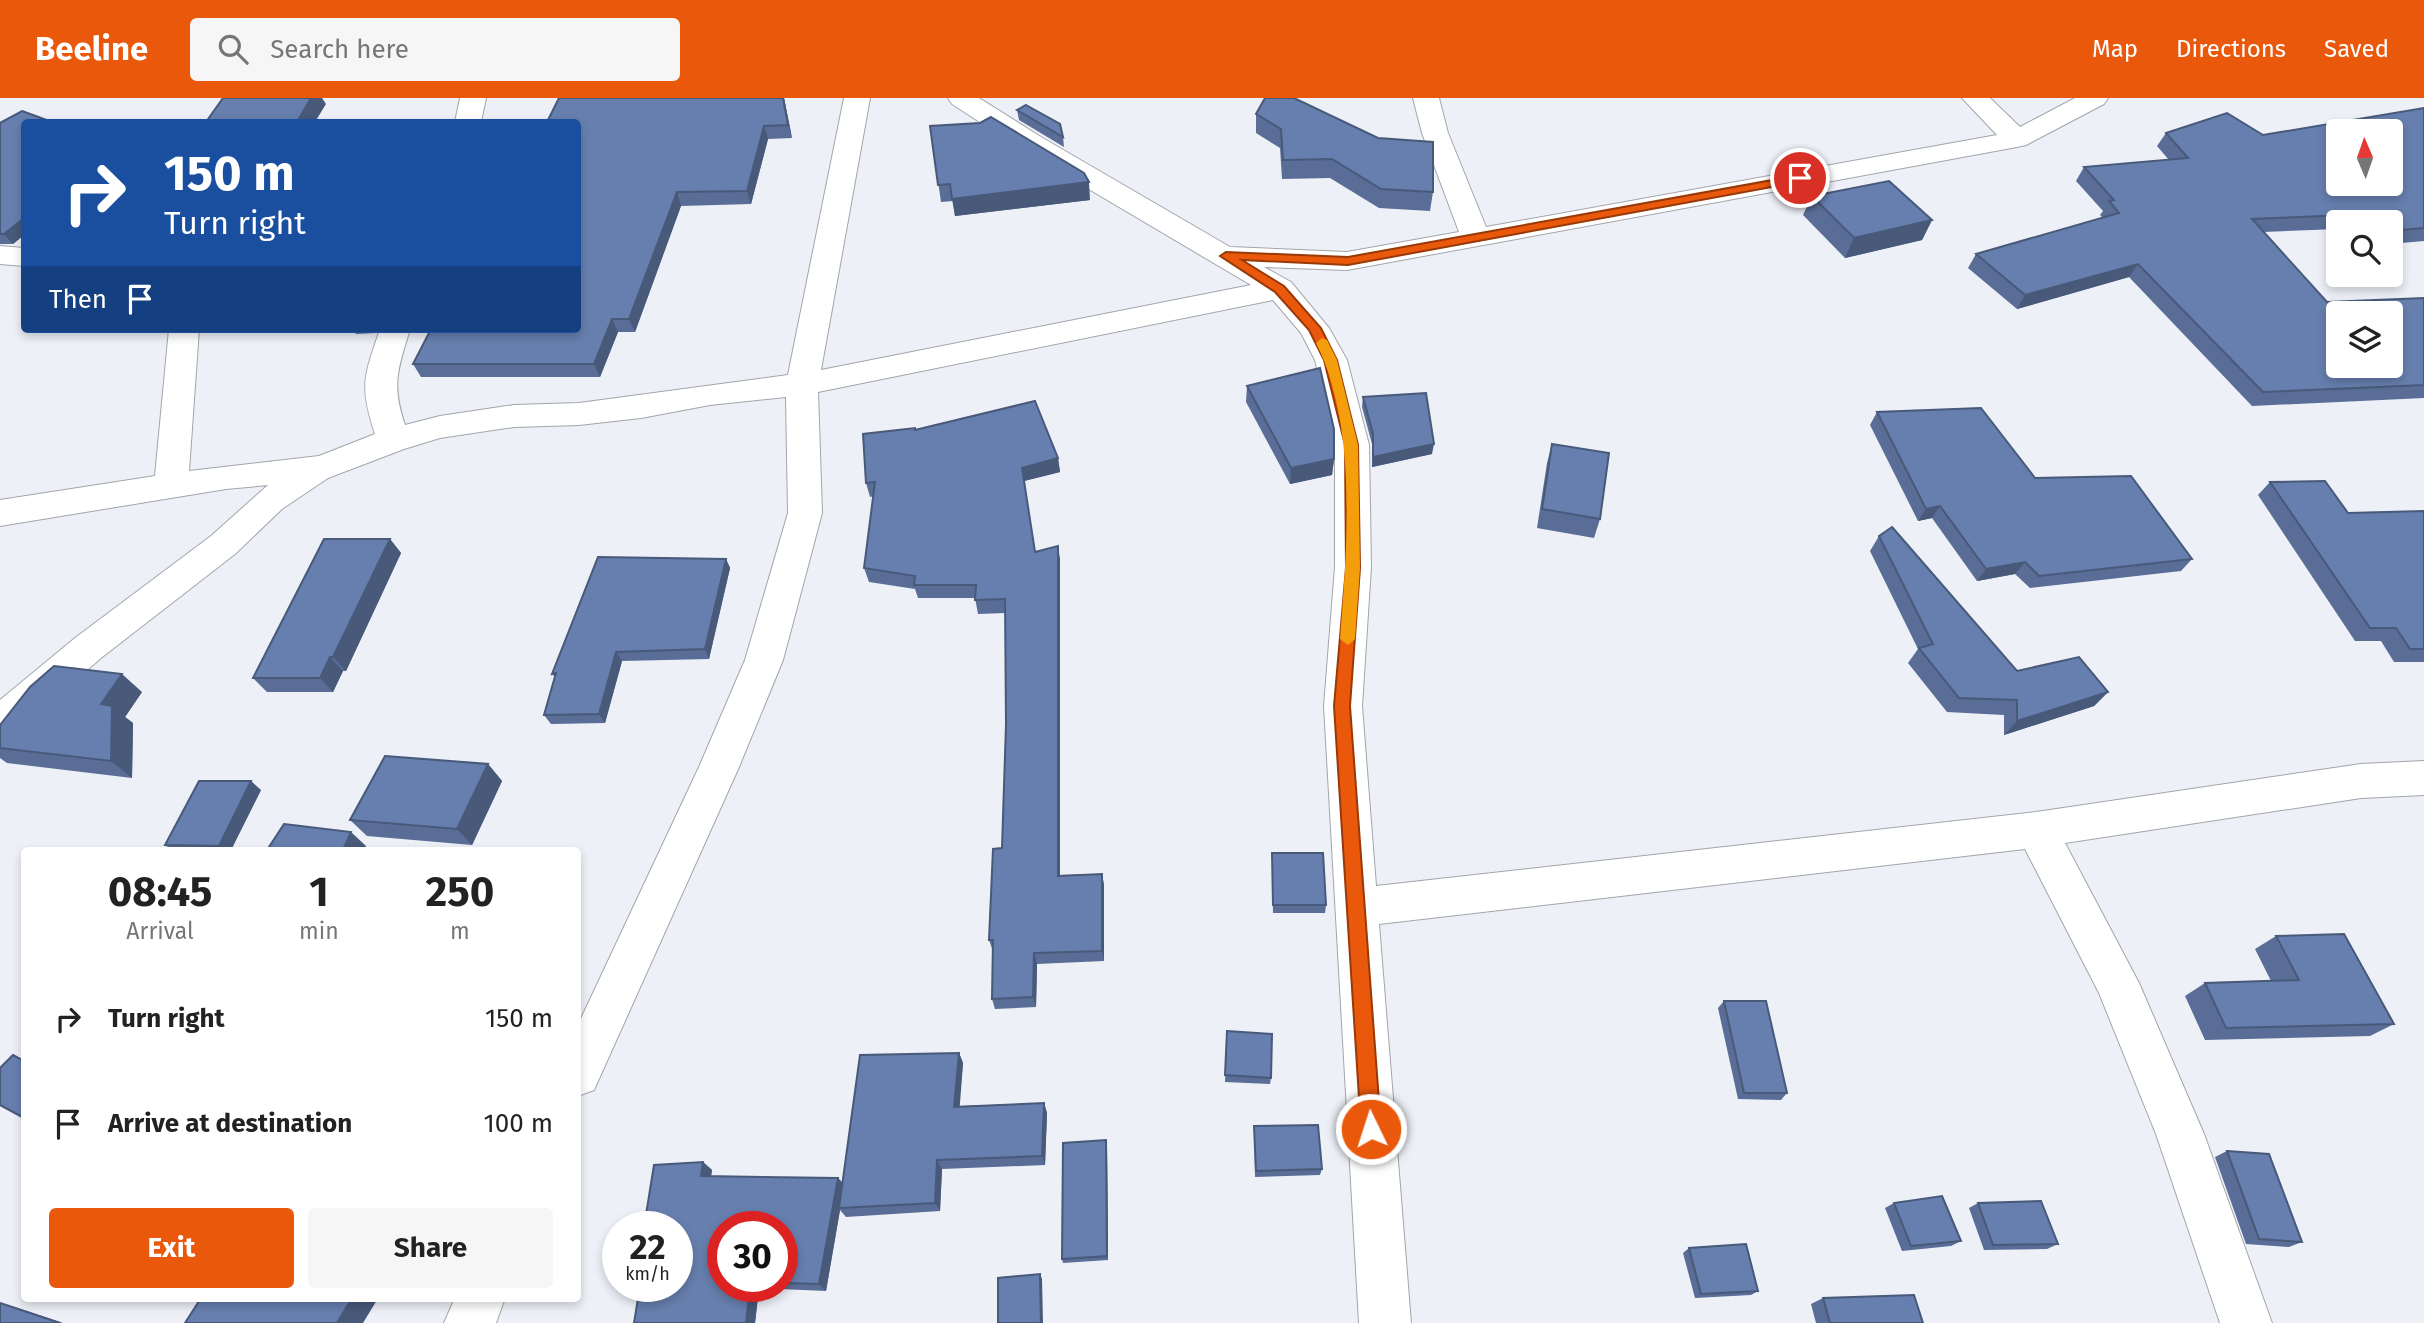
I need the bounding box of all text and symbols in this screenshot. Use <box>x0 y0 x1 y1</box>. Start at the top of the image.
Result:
search box <box>190 18 680 81</box>
text: Beeline <box>35 29 148 69</box>
icon: search <box>214 30 252 68</box>
text: Search here <box>270 34 409 65</box>
text: Map <box>2092 35 2138 63</box>
text: Directions <box>2176 35 2286 63</box>
text: Saved <box>2324 35 2389 63</box>
north arrow <box>2326 119 2403 196</box>
map controls <box>2326 119 2403 378</box>
text: 150 m <box>164 144 295 203</box>
icon: right <box>49 147 140 238</box>
pin <box>1770 148 1830 208</box>
icon: arrive <box>1781 159 1819 197</box>
text: Turn right <box>164 204 306 242</box>
button: search <box>2326 210 2403 287</box>
icon: arrive <box>121 280 159 318</box>
text: Then <box>49 284 107 315</box>
button: layers <box>2326 301 2403 378</box>
text: 08:45 <box>108 867 212 917</box>
text: 1 <box>309 867 329 917</box>
text: 250 <box>425 867 494 917</box>
text: Arrival <box>126 917 194 945</box>
text: min <box>299 917 339 945</box>
text: m <box>450 917 470 945</box>
icon: right <box>49 1000 87 1038</box>
text: Turn right <box>108 1003 225 1034</box>
text: 150 m <box>485 1003 553 1034</box>
position arrow <box>1334 1092 1408 1166</box>
icon: arrive <box>49 1105 87 1143</box>
text: Arrive at destination <box>108 1108 352 1139</box>
text: 100 m <box>484 1108 553 1139</box>
button: Exit <box>49 1208 294 1288</box>
button: Share <box>308 1208 553 1288</box>
speed limit sign: 30 <box>707 1211 798 1302</box>
text: 22 <box>629 1226 666 1268</box>
text: km/h <box>625 1263 670 1285</box>

